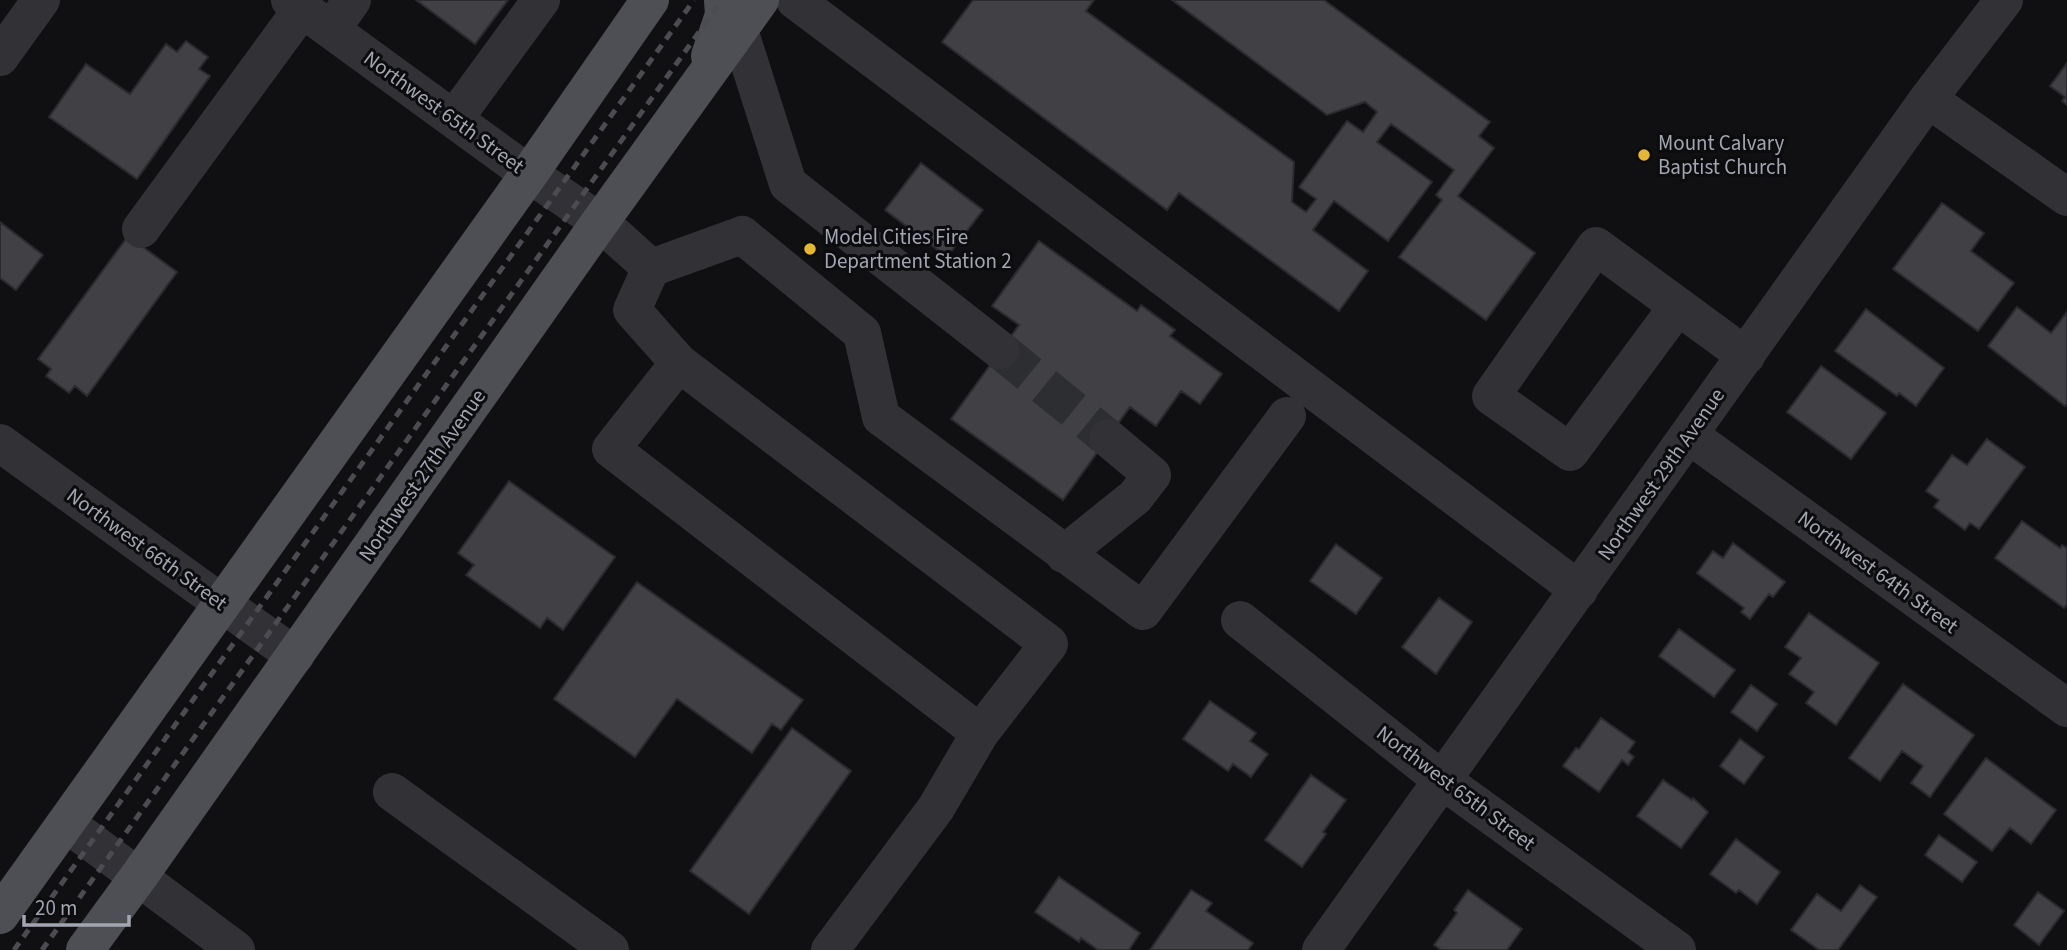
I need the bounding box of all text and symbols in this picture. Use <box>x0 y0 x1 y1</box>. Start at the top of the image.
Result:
street label: Northwest 65th Street <box>357 43 531 181</box>
place label: Mount Calvary Baptist Church <box>1658 128 1787 182</box>
marker: Mount Calvary Baptist Church <box>1636 147 1652 163</box>
place label: Model Cities Fire Department Station 2 <box>824 222 1012 276</box>
marker: Model Cities Fire Department Station 2 <box>802 241 818 257</box>
street label: Northwest 29th Avenue <box>1590 382 1732 566</box>
street label: Northwest 27th Avenue <box>351 383 493 567</box>
street label: Northwest 66th Street <box>60 480 234 618</box>
street label: Northwest 64th Street <box>1791 503 1965 641</box>
street label: Northwest 65th Street <box>1370 718 1542 858</box>
scale bar <box>24 884 130 928</box>
text: 20 m <box>35 893 77 923</box>

